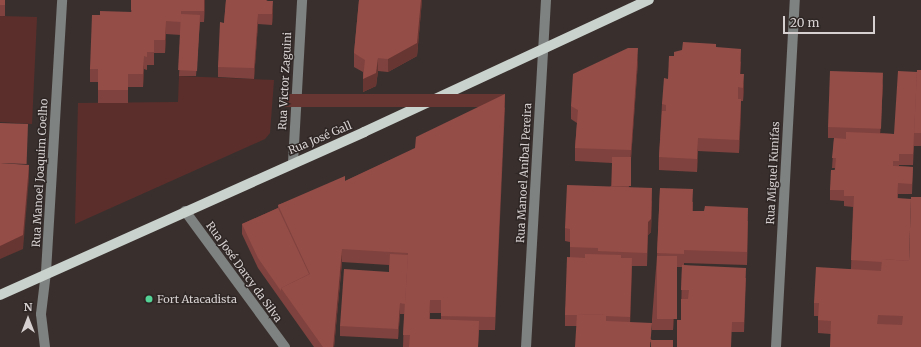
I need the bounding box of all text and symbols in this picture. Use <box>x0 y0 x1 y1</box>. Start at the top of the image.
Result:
scale bar <box>785 8 877 34</box>
text: 20 m <box>790 15 819 30</box>
street label: Rua Victor Zaguini <box>276 32 294 130</box>
street label: Rua Manoel Joaquim Coelho <box>30 98 50 248</box>
street label: Rua Manoel Aníbal Pereira <box>514 103 534 243</box>
street label: Rua José Gall <box>286 119 354 157</box>
street label: Rua Miguel Kunifas <box>764 121 782 225</box>
street label: Rua José Darcy da Silva <box>203 219 285 325</box>
place label: Fort Atacadista <box>157 292 237 306</box>
marker: Fort Atacadista <box>144 294 154 304</box>
north arrow <box>8 299 48 339</box>
text: N <box>24 300 32 314</box>

